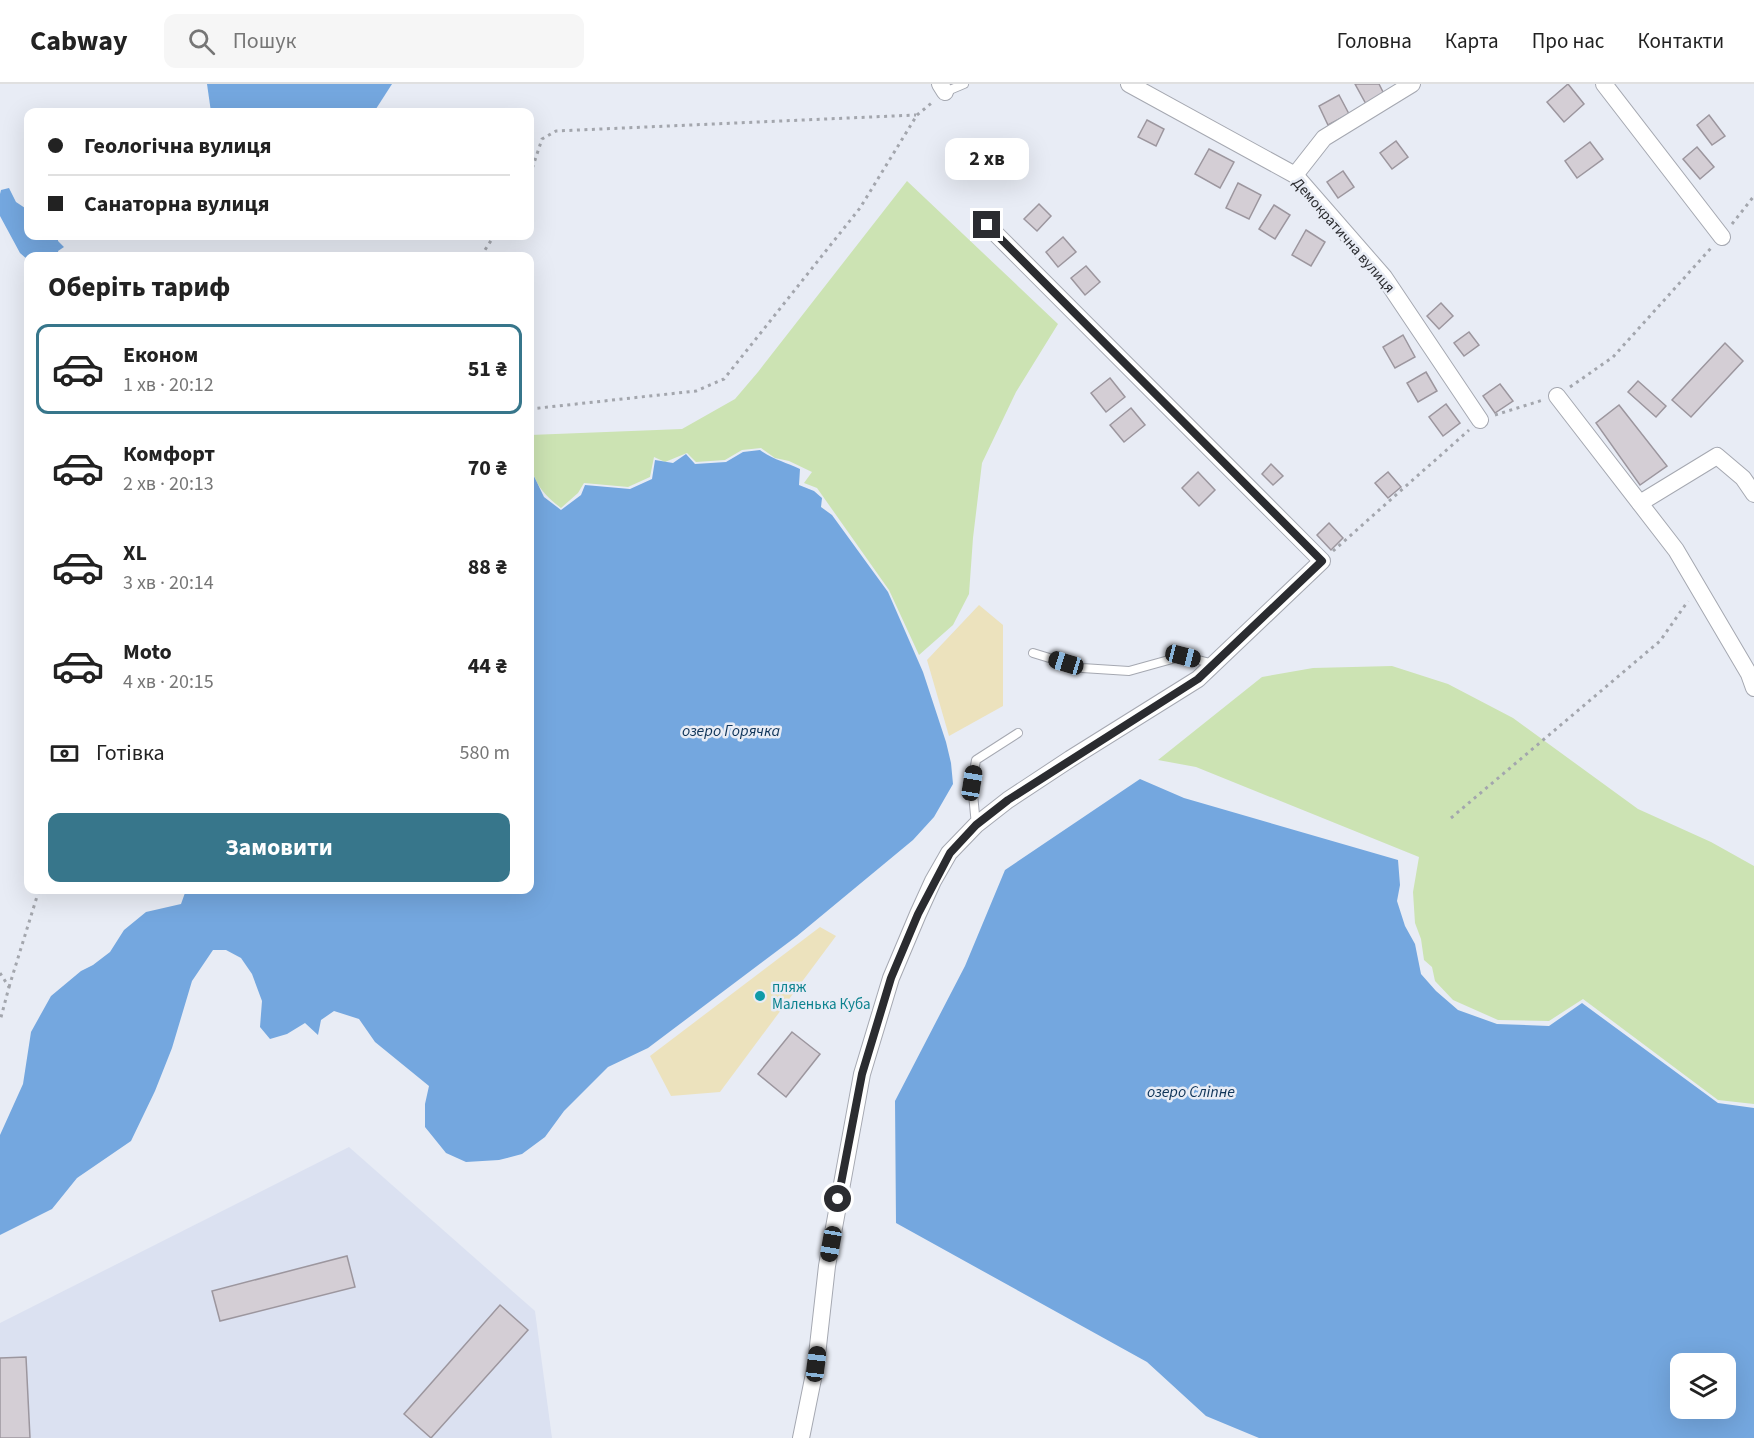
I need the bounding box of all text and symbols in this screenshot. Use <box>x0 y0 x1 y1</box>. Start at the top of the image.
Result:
search box <box>164 14 584 68</box>
text: Cabway <box>30 21 128 61</box>
icon: search <box>185 25 218 58</box>
text: Пошук <box>233 25 296 57</box>
text: Головна <box>1337 26 1412 56</box>
text: Карта <box>1445 26 1499 56</box>
text: Про нас <box>1532 26 1604 56</box>
text: Контакти <box>1637 26 1724 56</box>
text: Геологічна вулиця <box>84 130 272 162</box>
callout: 2 хв <box>945 138 1029 180</box>
text: 2 хв <box>969 145 1005 173</box>
street label: Демократична вулиця <box>1288 173 1400 298</box>
text: Санаторна вулиця <box>84 188 270 220</box>
route end <box>973 211 1000 238</box>
text: Оберіть тариф <box>48 268 230 307</box>
text: Економ <box>123 339 198 371</box>
icon: car <box>51 342 105 396</box>
text: 51 ₴ <box>468 353 507 385</box>
text: 1 хв · 20:12 <box>123 371 214 399</box>
text: Комфорт <box>123 438 215 470</box>
icon: car <box>51 441 105 495</box>
text: 70 ₴ <box>468 452 507 484</box>
text: 2 хв · 20:13 <box>123 470 214 498</box>
text: XL <box>123 537 147 569</box>
icon: car <box>51 540 105 594</box>
text: 88 ₴ <box>468 551 507 583</box>
text: 3 хв · 20:14 <box>123 569 214 597</box>
text: Moto <box>123 636 172 668</box>
icon: car <box>51 639 105 693</box>
car <box>1163 643 1203 669</box>
car <box>1046 649 1086 677</box>
text: 44 ₴ <box>468 650 507 682</box>
text: 4 хв · 20:15 <box>123 668 214 696</box>
water label: озеро Горячка <box>682 720 780 742</box>
icon: cash <box>48 737 81 770</box>
text: Готівка <box>96 737 165 769</box>
text: 580 m <box>460 739 510 767</box>
car <box>960 764 984 802</box>
button: Замовити <box>48 813 510 882</box>
place label: пляж Маленька Куба <box>772 977 871 1015</box>
marker: пляж Маленька Куба <box>753 989 767 1003</box>
water label: озеро Сліпне <box>1147 1081 1235 1103</box>
route start <box>824 1185 851 1212</box>
car <box>819 1225 843 1263</box>
car <box>805 1345 827 1383</box>
map controls <box>1670 1353 1736 1419</box>
button: layers <box>1670 1353 1736 1419</box>

